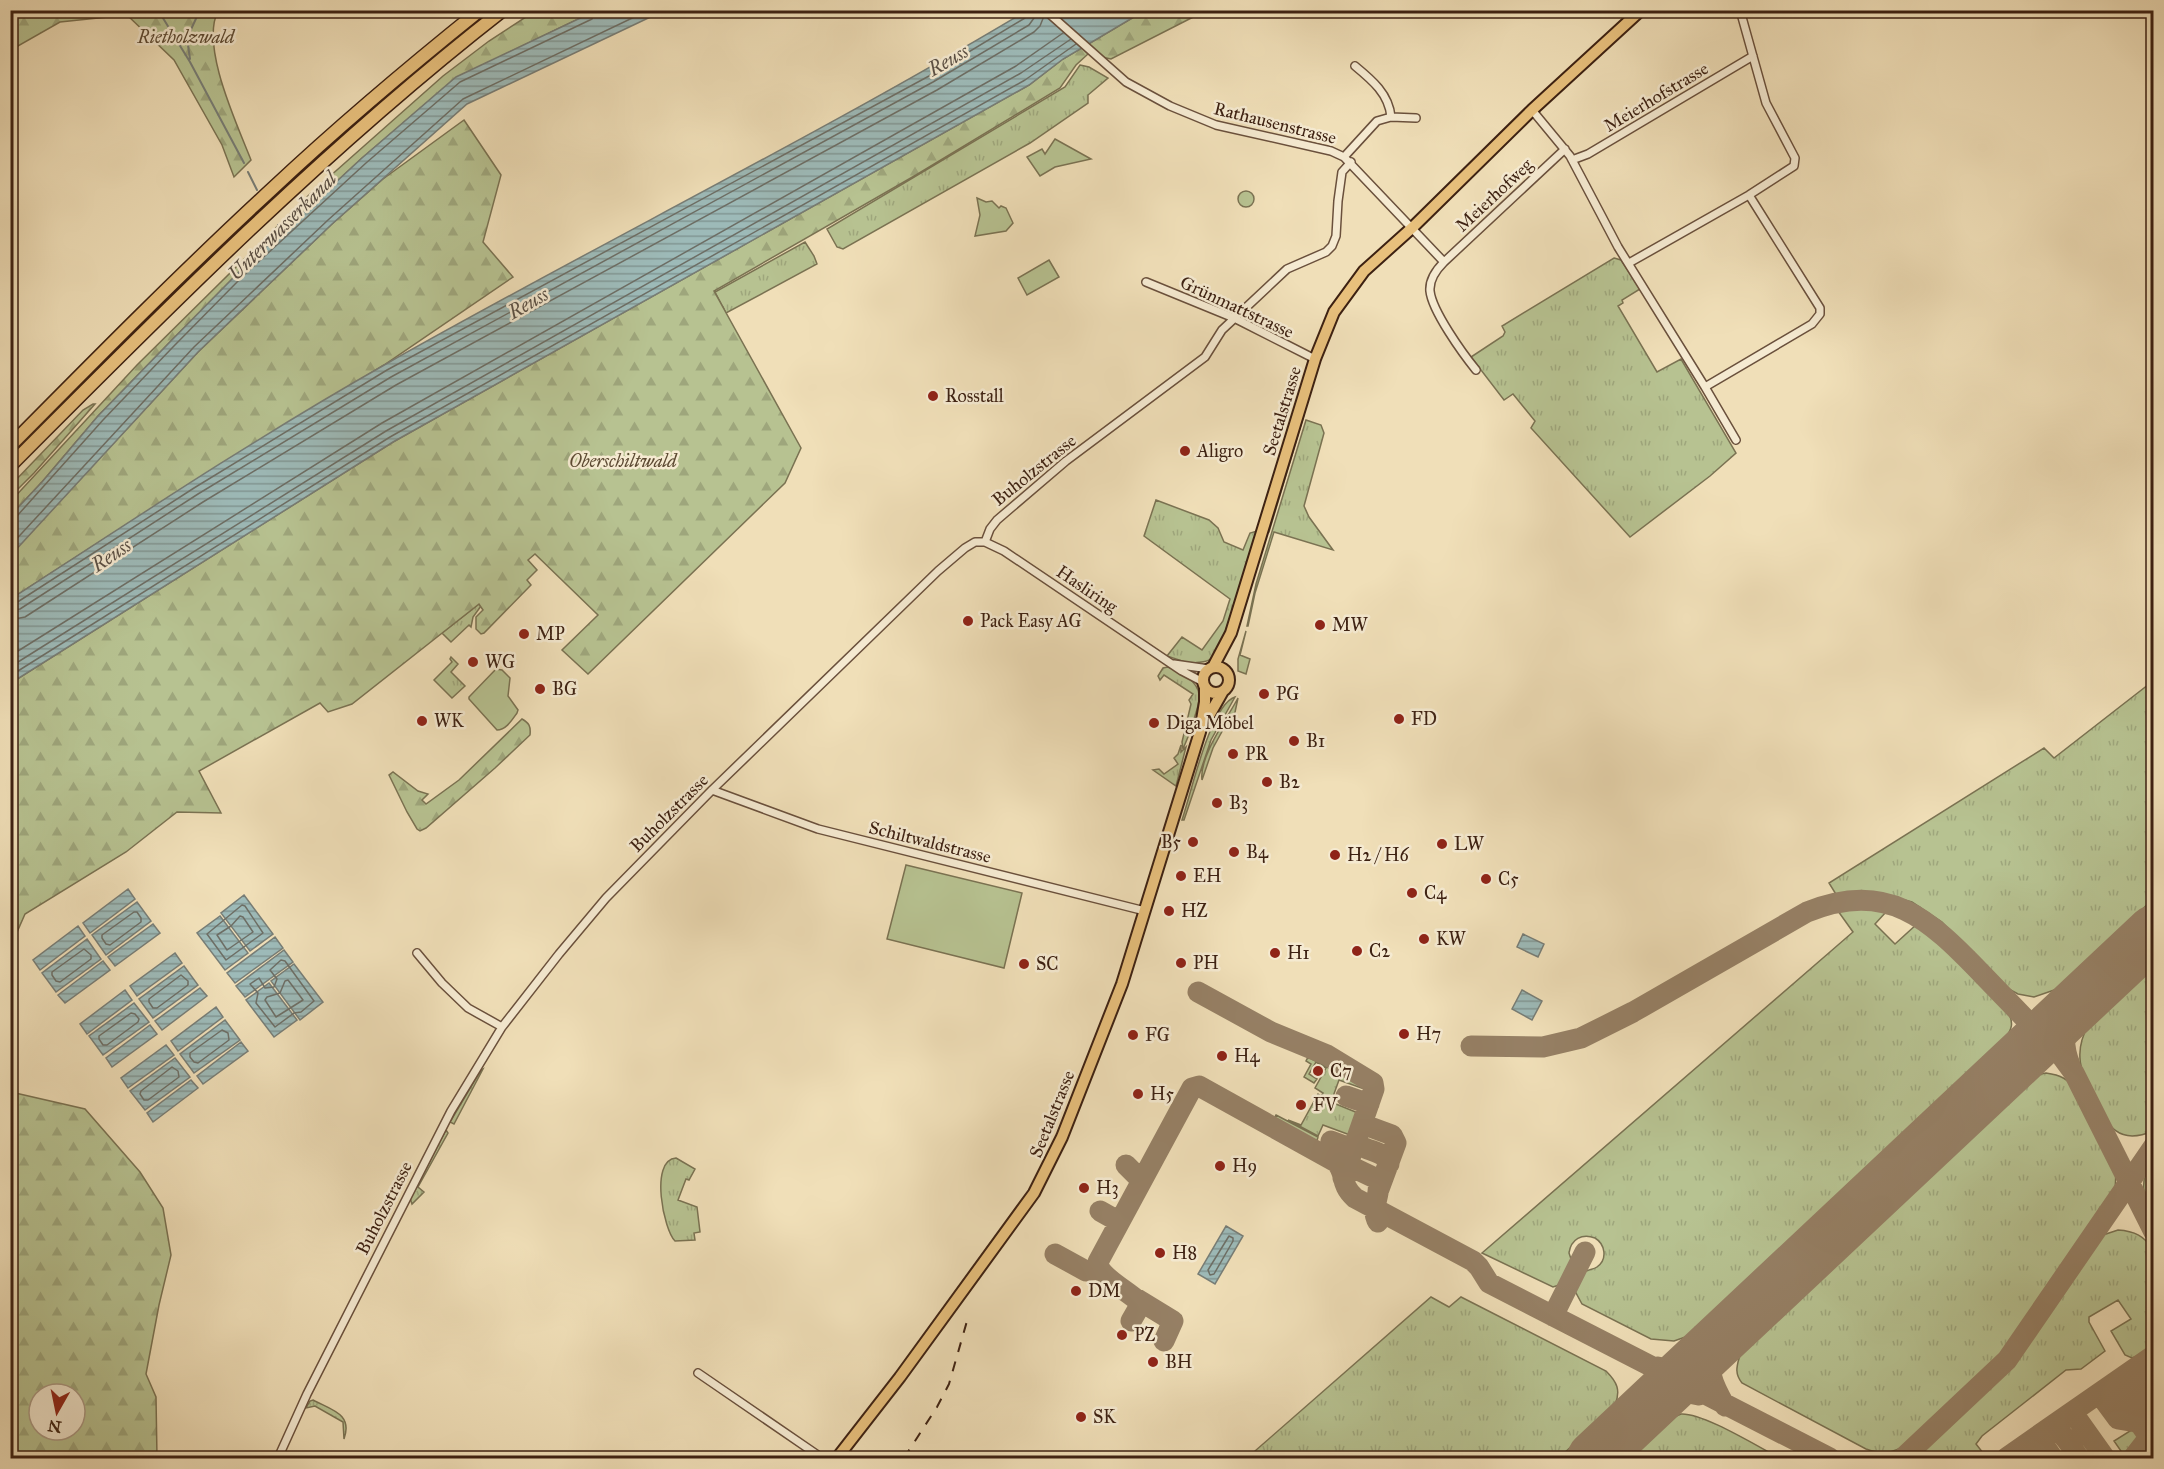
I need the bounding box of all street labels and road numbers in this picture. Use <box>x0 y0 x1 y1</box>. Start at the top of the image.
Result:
street label: Meierhofstrasse <box>1600 57 1712 137</box>
street label: Rathausenstrasse <box>1211 97 1339 149</box>
street label: Meierhofweg <box>1451 153 1538 237</box>
street label: Grünmattstrasse <box>1177 271 1297 343</box>
street label: Seetalstrasse <box>1258 364 1306 458</box>
street label: Buholzstrasse <box>988 429 1080 511</box>
street label: Hasliring <box>1052 560 1122 619</box>
street label: Buholzstrasse <box>625 769 713 857</box>
street label: Schiltwaldstrasse <box>867 816 993 868</box>
street label: Seetalstrasse <box>1025 1067 1079 1161</box>
street label: Buholzstrasse <box>351 1158 417 1258</box>

